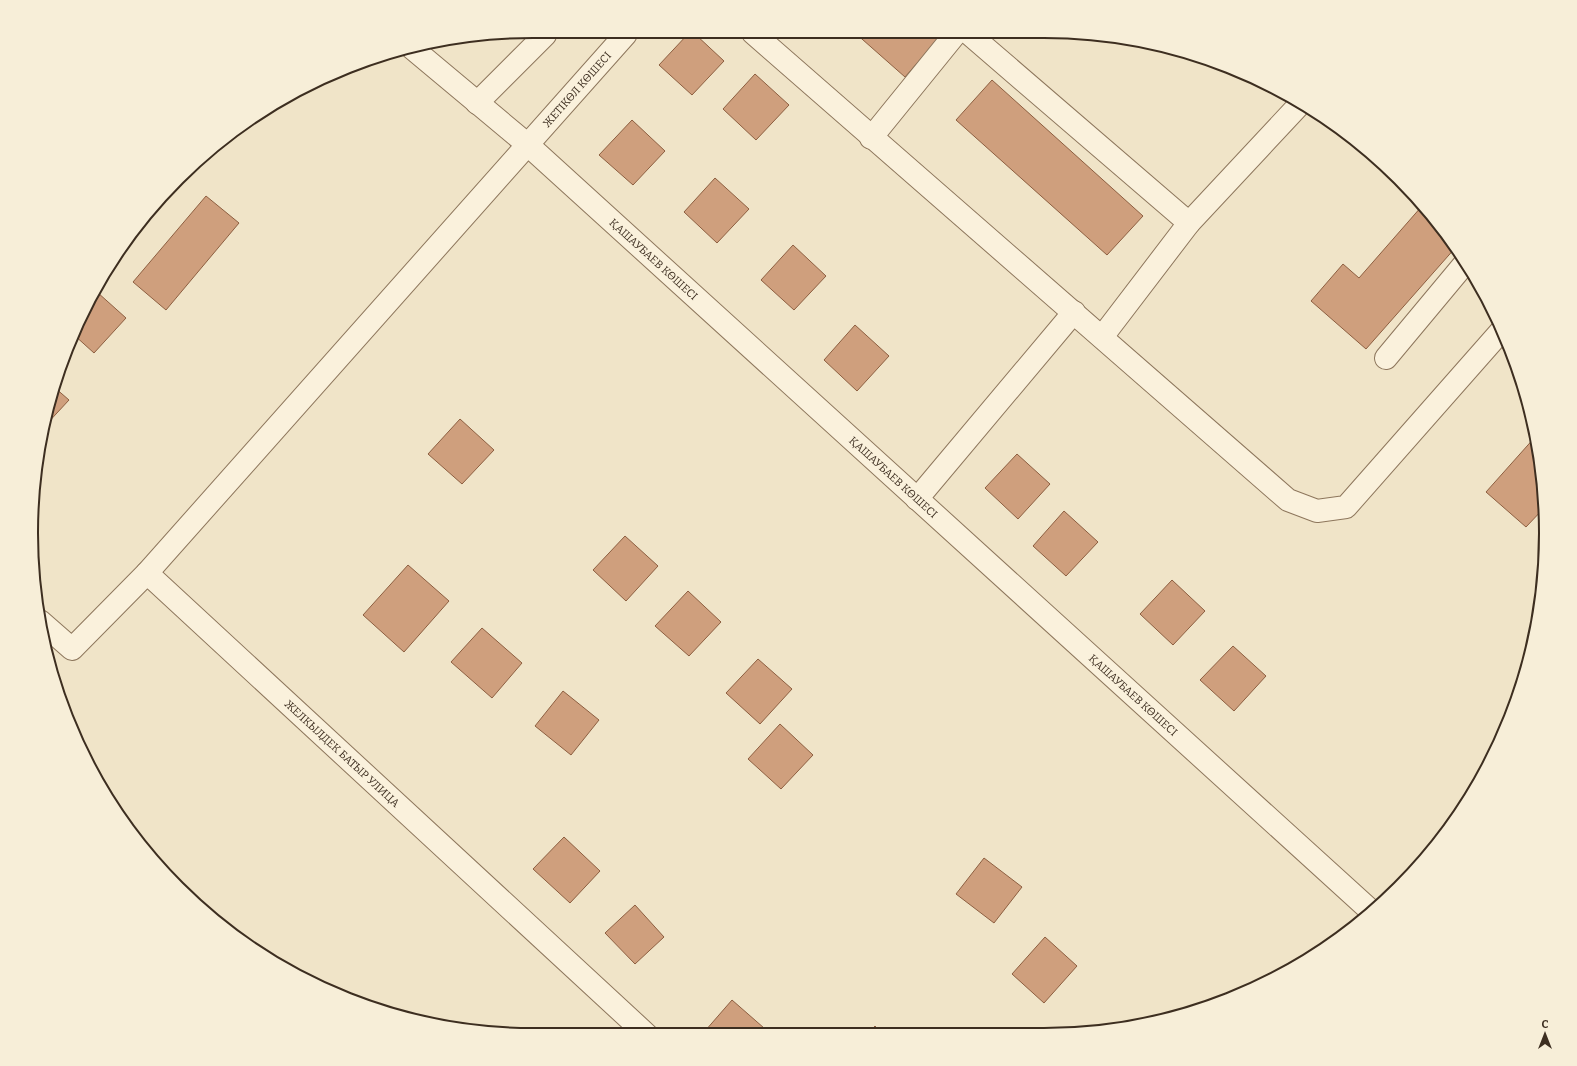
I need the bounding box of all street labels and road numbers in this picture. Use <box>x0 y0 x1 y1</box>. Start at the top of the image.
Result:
street label: ЖЕТІКӨЛ КӨШЕСІ <box>540 49 614 130</box>
street label: ҚАШАУБАЕВ КӨШЕСІ <box>606 216 700 303</box>
street label: ҚАШАУБАЕВ КӨШЕСІ <box>846 434 940 521</box>
street label: ҚАШАУБАЕВ КӨШЕСІ <box>1086 652 1180 739</box>
street label: ЖЕЛКЫЛДЕК БАТЫР УЛИЦА <box>282 697 402 810</box>

